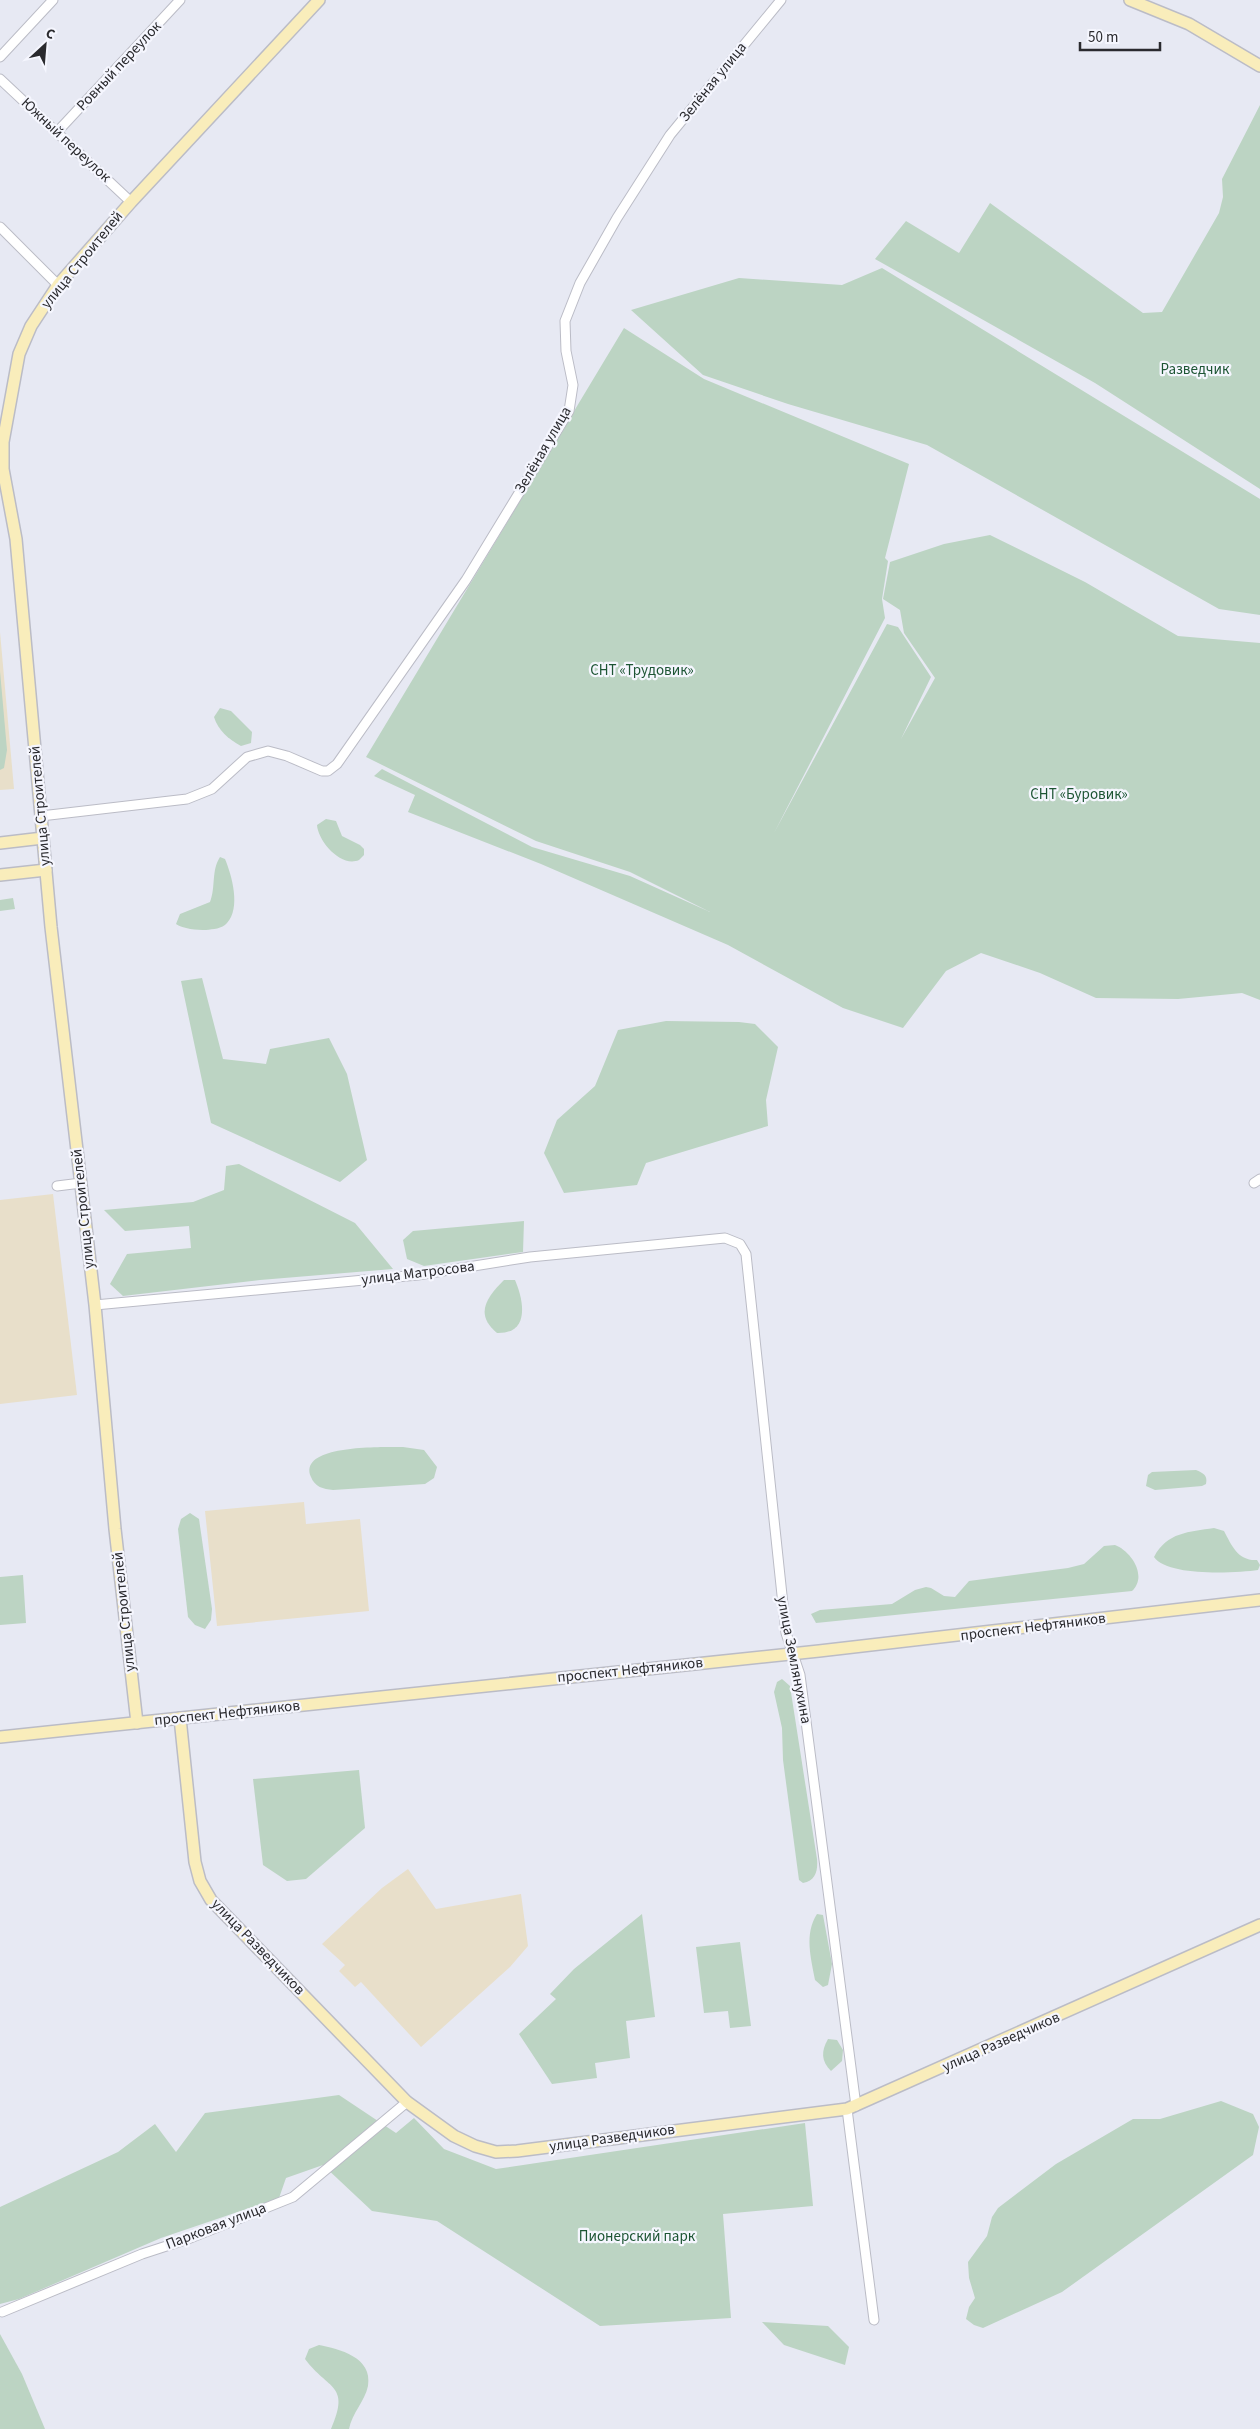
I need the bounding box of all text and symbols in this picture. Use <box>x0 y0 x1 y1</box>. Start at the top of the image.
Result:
street label: Ровный переулок <box>72 16 167 116</box>
north arrow <box>20 20 70 70</box>
scale bar <box>1080 20 1160 52</box>
text: С <box>42 23 58 45</box>
text: 50 m <box>1088 27 1118 48</box>
street label: Зелёная улица <box>674 38 752 126</box>
street label: Южный переулок <box>16 93 116 188</box>
street label: улица Строителей <box>36 207 128 313</box>
park label: Разведчик <box>1161 359 1230 380</box>
street label: Зелёная улица <box>510 403 576 497</box>
park label: СНТ «Трудовик» <box>590 660 694 681</box>
street label: улица Строителей <box>24 745 56 867</box>
park label: СНТ «Буровик» <box>1030 784 1128 805</box>
street label: улица Строителей <box>66 1148 100 1270</box>
street label: улица Матросова <box>360 1256 476 1290</box>
street label: улица Строителей <box>107 1551 141 1673</box>
street label: улица Землянухина <box>771 1594 817 1726</box>
street label: проспект Нефтяников <box>959 1608 1107 1646</box>
street label: проспект Нефтяников <box>556 1652 704 1688</box>
street label: проспект Нефтяников <box>153 1695 301 1731</box>
street label: улица Разведчиков <box>206 1894 310 2000</box>
street label: улица Разведчиков <box>939 2006 1063 2077</box>
street label: улица Разведчиков <box>548 2119 677 2157</box>
street label: Парковая улица <box>163 2197 269 2255</box>
park label: Пионерский парк <box>579 2226 696 2247</box>

